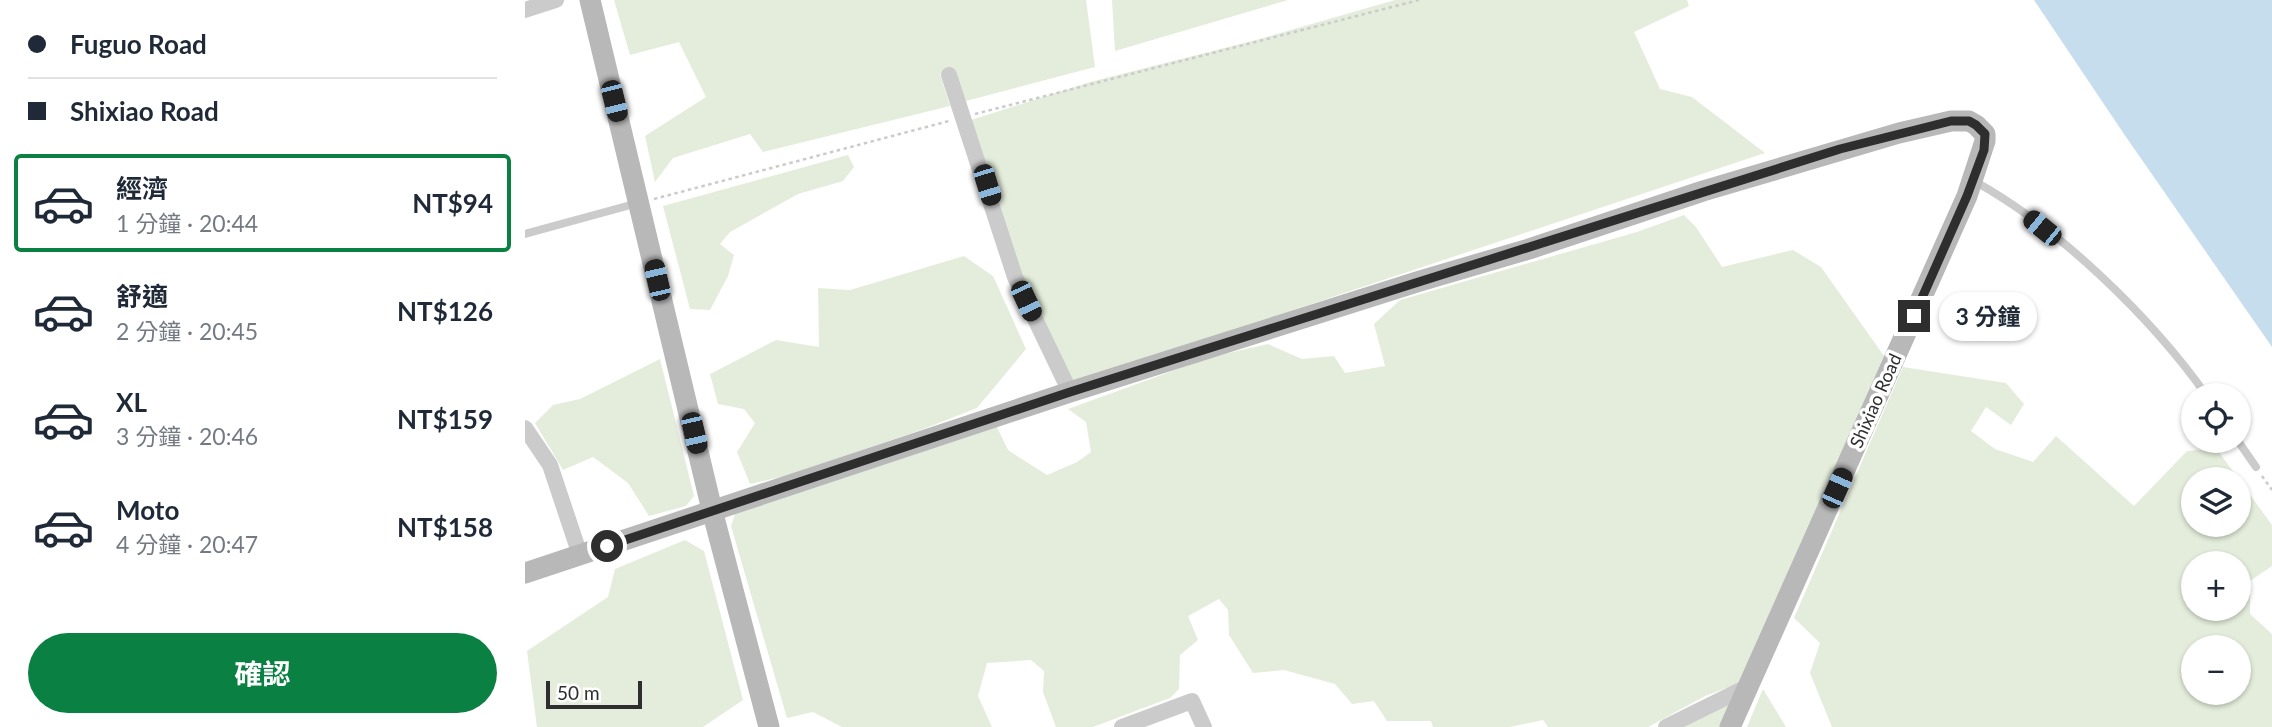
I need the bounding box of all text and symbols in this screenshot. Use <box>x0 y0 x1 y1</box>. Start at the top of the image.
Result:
text: Fuguo Road <box>70 28 207 60</box>
car <box>599 78 630 124</box>
text: Shixiao Road <box>70 95 219 127</box>
car <box>971 162 1004 208</box>
icon: car <box>32 172 95 235</box>
text: 經濟 <box>116 172 168 204</box>
text: NT$94 <box>412 187 493 219</box>
car <box>2020 207 2065 249</box>
text: 1 分鐘 · 20:44 <box>116 209 258 237</box>
car <box>643 257 672 303</box>
car <box>1008 278 1045 324</box>
icon: car <box>32 280 95 343</box>
text: 舒適 <box>116 280 168 312</box>
callout: 3 分鐘 <box>1939 292 2037 340</box>
text: NT$126 <box>397 295 493 327</box>
route end <box>1898 300 1930 332</box>
text: 3 分鐘 <box>1956 302 2020 330</box>
text: 2 分鐘 · 20:45 <box>116 317 258 345</box>
street label: Shixiao Road <box>1845 350 1906 451</box>
map controls <box>2181 383 2251 705</box>
button: locate <box>2181 383 2251 453</box>
text: XL <box>116 386 147 418</box>
icon: car <box>32 388 95 451</box>
text: NT$159 <box>397 403 493 435</box>
car <box>680 410 709 456</box>
text: 3 分鐘 · 20:46 <box>116 422 258 450</box>
car <box>1819 465 1856 511</box>
button: layers <box>2181 467 2251 537</box>
text: Moto <box>116 494 179 526</box>
icon: car <box>32 496 95 559</box>
text: NT$158 <box>397 511 493 543</box>
text: 4 分鐘 · 20:47 <box>116 530 258 558</box>
route start <box>591 530 623 562</box>
button: + <box>2181 551 2251 621</box>
button: 確認 <box>28 633 497 713</box>
button: − <box>2181 635 2251 705</box>
scale bar <box>546 678 642 710</box>
text: 50 m <box>557 681 600 704</box>

